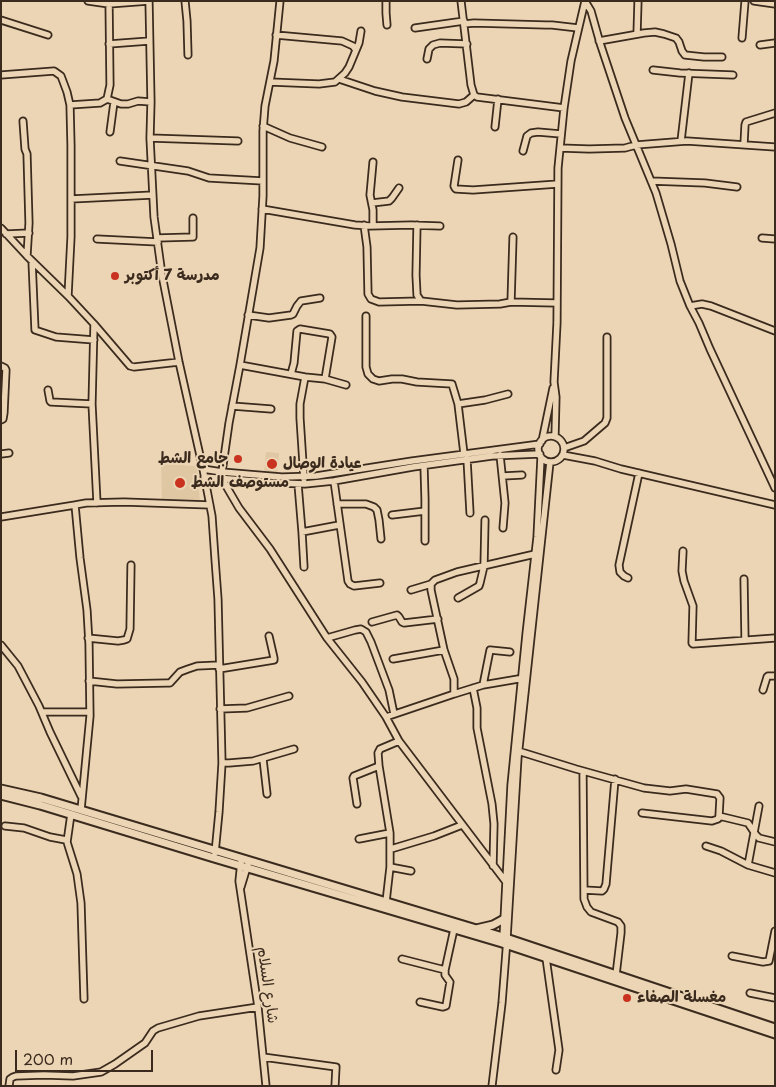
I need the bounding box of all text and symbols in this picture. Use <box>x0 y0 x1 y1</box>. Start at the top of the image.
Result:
place label: مدرسة 7 أكتوبر <box>125 267 220 285</box>
marker: مدرسة 7 أكتوبر <box>109 270 121 282</box>
place label: جامع الشط <box>158 450 228 468</box>
marker: جامع الشط <box>232 453 244 465</box>
place label: عيادة الوصال <box>283 455 362 473</box>
marker: عيادة الوصال <box>265 457 279 471</box>
place label: مستوصف الشط <box>191 474 289 492</box>
marker: مستوصف الشط <box>173 476 187 490</box>
street label: شارع السلام <box>253 945 281 1025</box>
place label: مغسلة الصفاء <box>637 989 726 1007</box>
marker: مغسلة الصفاء <box>621 992 633 1004</box>
scale bar <box>18 1040 155 1072</box>
text: 200 m <box>23 1047 73 1070</box>

